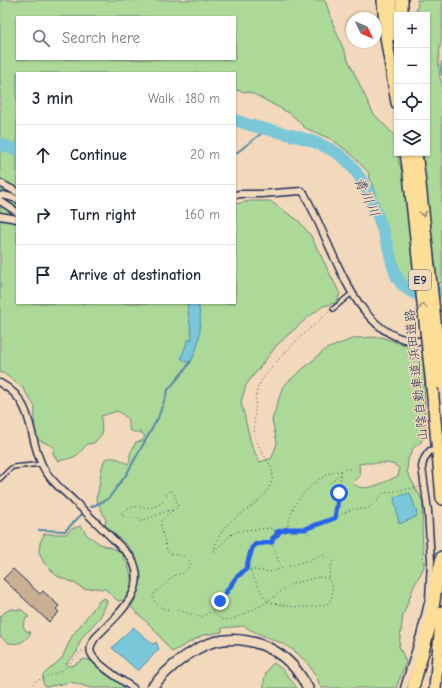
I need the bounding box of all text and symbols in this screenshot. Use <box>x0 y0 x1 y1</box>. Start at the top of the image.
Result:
north arrow <box>346 12 382 48</box>
map controls <box>394 12 430 156</box>
button: + <box>394 12 430 48</box>
search box <box>16 16 236 60</box>
icon: search <box>30 27 52 49</box>
text: Search here <box>62 29 140 47</box>
button: − <box>394 48 430 84</box>
button: locate <box>394 84 430 120</box>
text: 3 min <box>32 89 73 108</box>
text: Walk · 180 m <box>148 91 220 106</box>
button: layers <box>394 120 430 156</box>
icon: ahead <box>32 144 54 166</box>
text: Continue <box>70 146 127 164</box>
text: 20 m <box>190 147 220 162</box>
water label: 青川川 <box>350 174 384 220</box>
icon: right <box>32 204 54 226</box>
text: Turn right <box>70 206 136 224</box>
text: 160 m <box>185 207 220 222</box>
one-way arrow <box>418 211 427 217</box>
icon: arrive <box>32 264 54 286</box>
text: Arrive at destination <box>70 266 201 284</box>
road number: E9 <box>409 270 431 290</box>
one-way arrow <box>419 303 428 309</box>
street label: 山陰自動車道;浜田道路 <box>402 308 430 442</box>
route start <box>330 484 348 502</box>
route end <box>211 592 229 610</box>

